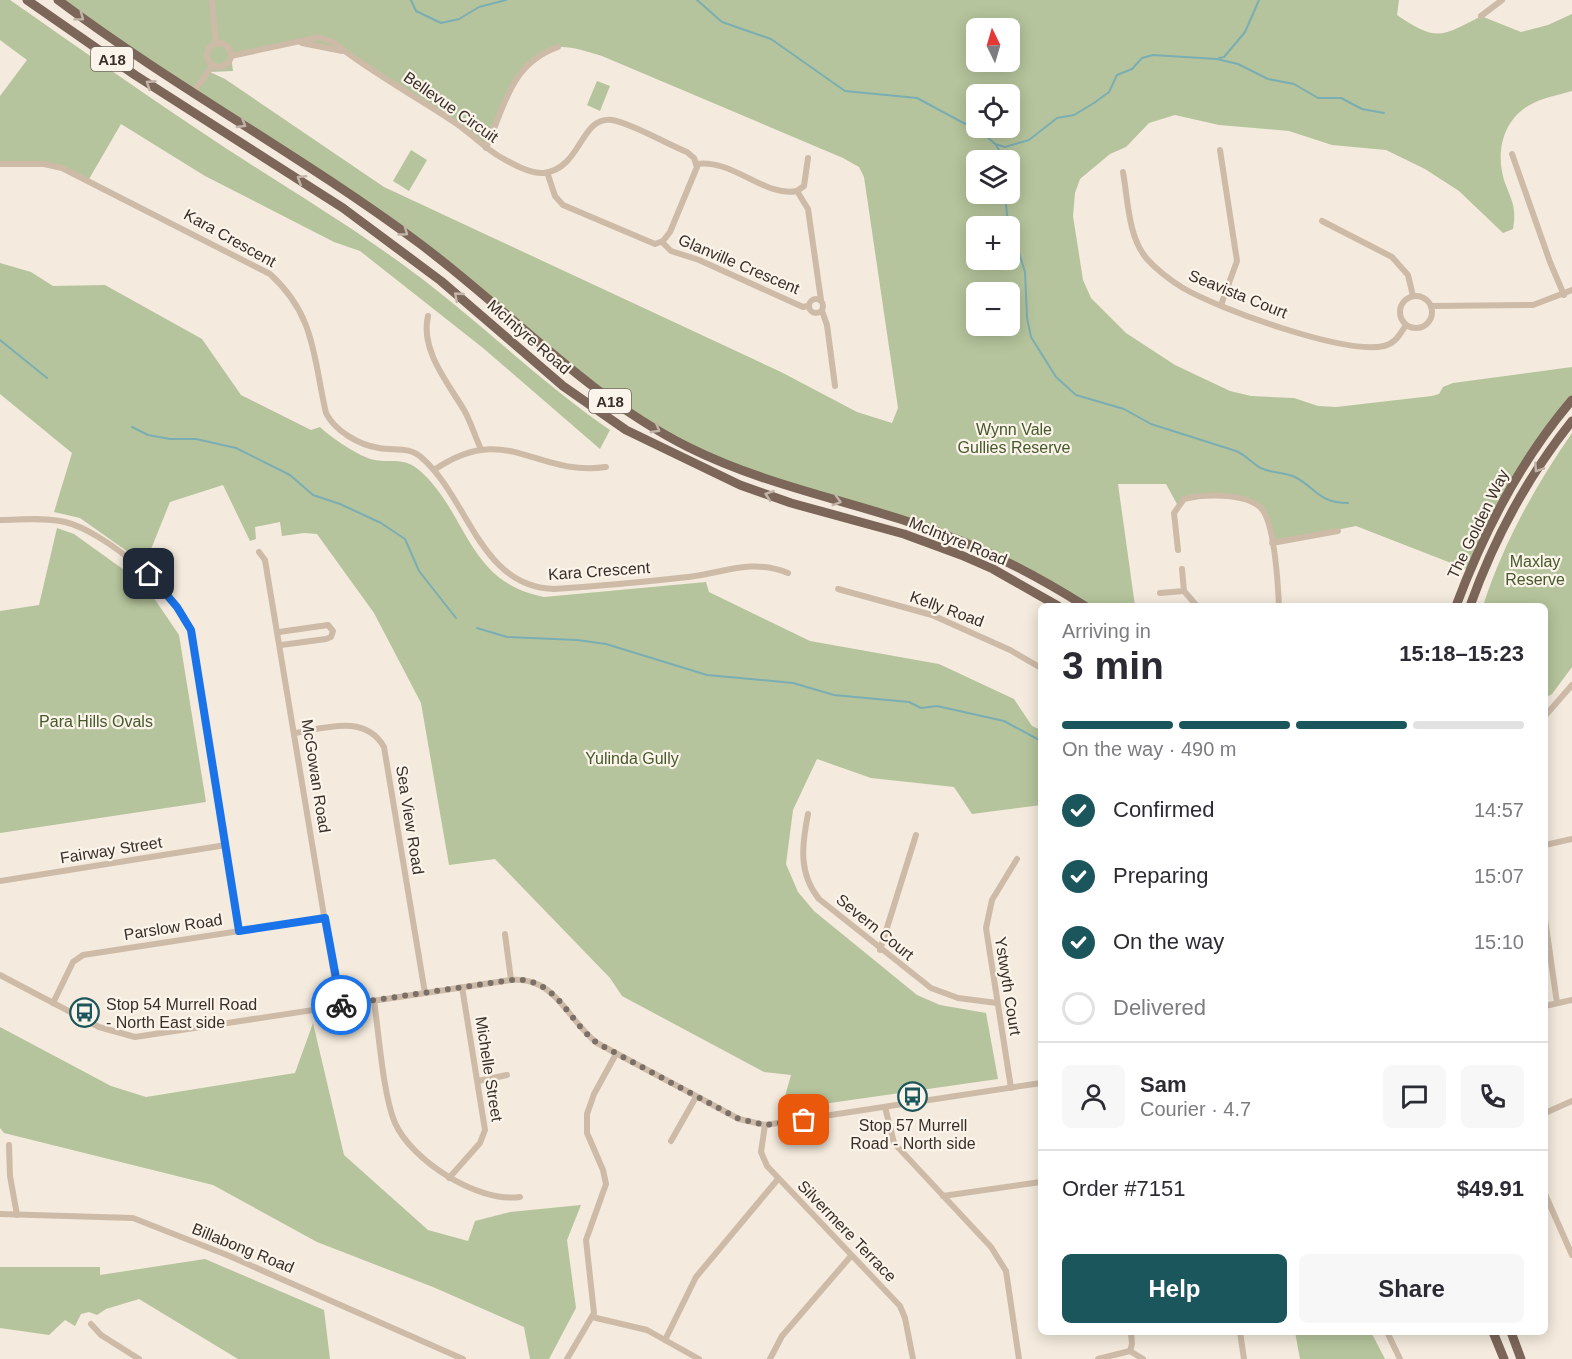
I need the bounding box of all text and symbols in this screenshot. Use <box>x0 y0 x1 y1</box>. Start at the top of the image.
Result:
one-way arrow <box>73 9 84 20</box>
north arrow <box>966 18 1020 72</box>
map controls <box>966 18 1020 336</box>
road number: A18 <box>91 47 133 71</box>
street label: Bellevue Circuit <box>401 68 502 146</box>
one-way arrow <box>146 80 156 92</box>
button: locate <box>966 84 1020 138</box>
one-way arrow <box>236 116 246 128</box>
button: layers <box>966 150 1020 204</box>
one-way arrow <box>297 176 308 187</box>
street label: Kara Crescent <box>181 206 279 270</box>
button: + <box>966 216 1020 270</box>
one-way arrow <box>397 225 408 236</box>
street label: Glanville Crescent <box>676 231 803 297</box>
street label: Seavista Court <box>1186 266 1290 322</box>
button: − <box>966 282 1020 336</box>
one-way arrow <box>454 292 465 303</box>
street label: McIntyre Road <box>484 296 574 378</box>
road number: A18 <box>589 389 631 413</box>
park label: Wynn Vale Gullies Reserve <box>958 421 1071 456</box>
one-way arrow <box>650 422 660 434</box>
one-way arrow <box>1534 461 1545 472</box>
street label: The Golden Way <box>1444 467 1512 581</box>
one-way arrow <box>764 490 775 503</box>
one-way arrow <box>831 494 842 506</box>
street label: McIntyre Road <box>907 514 1009 568</box>
pin <box>123 548 174 599</box>
park label: Maxlay Reserve <box>1505 553 1565 588</box>
icon: home <box>132 557 165 590</box>
street label: Kara Crescent <box>547 559 651 583</box>
street label: Kelly Road <box>908 588 986 630</box>
text: Arriving in <box>1062 620 1151 642</box>
text: 15:18–15:23 <box>1399 641 1524 666</box>
text: 3 min <box>1062 644 1164 687</box>
park label: Para Hills Ovals <box>39 713 153 730</box>
street label: McGowan Road <box>299 718 333 834</box>
text: On the way · 490 m <box>1062 738 1237 760</box>
park label: Yulinda Gully <box>585 750 679 767</box>
street label: Sea View Road <box>393 764 427 876</box>
icon: check <box>1062 794 1095 827</box>
text: Confirmed <box>1113 797 1214 822</box>
text: 14:57 <box>1474 799 1524 821</box>
street label: Fairway Street <box>59 833 164 866</box>
icon: check <box>1062 860 1095 893</box>
text: Preparing <box>1113 863 1208 888</box>
text: 15:07 <box>1474 865 1524 887</box>
street label: Severn Court <box>833 891 917 964</box>
street label: Parslow Road <box>122 911 224 943</box>
icon: check <box>1062 926 1095 959</box>
text: On the way <box>1113 929 1224 954</box>
text: 15:10 <box>1474 931 1524 953</box>
street label: Ystwyth Court <box>992 935 1024 1037</box>
courier <box>311 975 371 1035</box>
icon: bike <box>325 989 358 1022</box>
text: Delivered <box>1113 995 1206 1020</box>
place label: Stop 54 Murrell Road - North East side <box>106 996 257 1031</box>
bus stop icon: Stop 54 Murrell Road - North East side <box>69 997 101 1029</box>
street label: Michelle Street <box>472 1015 506 1123</box>
button: person <box>1062 1065 1125 1128</box>
button: chat <box>1383 1065 1446 1128</box>
button: phone <box>1461 1065 1524 1128</box>
text: Sam <box>1140 1072 1186 1097</box>
bus stop icon: Stop 57 Murrell Road - North side <box>897 1081 929 1113</box>
pin <box>778 1094 829 1145</box>
text: Courier · 4.7 <box>1140 1098 1251 1120</box>
icon: bag <box>787 1103 820 1136</box>
place label: Stop 57 Murrell Road - North side <box>850 1117 976 1152</box>
text: Order #7151 <box>1062 1176 1186 1201</box>
text: $49.91 <box>1457 1176 1524 1201</box>
street label: Silvermere Terrace <box>794 1177 900 1285</box>
street label: Billabong Road <box>190 1220 296 1276</box>
button: Help <box>1062 1254 1287 1323</box>
button: Share <box>1299 1254 1524 1323</box>

